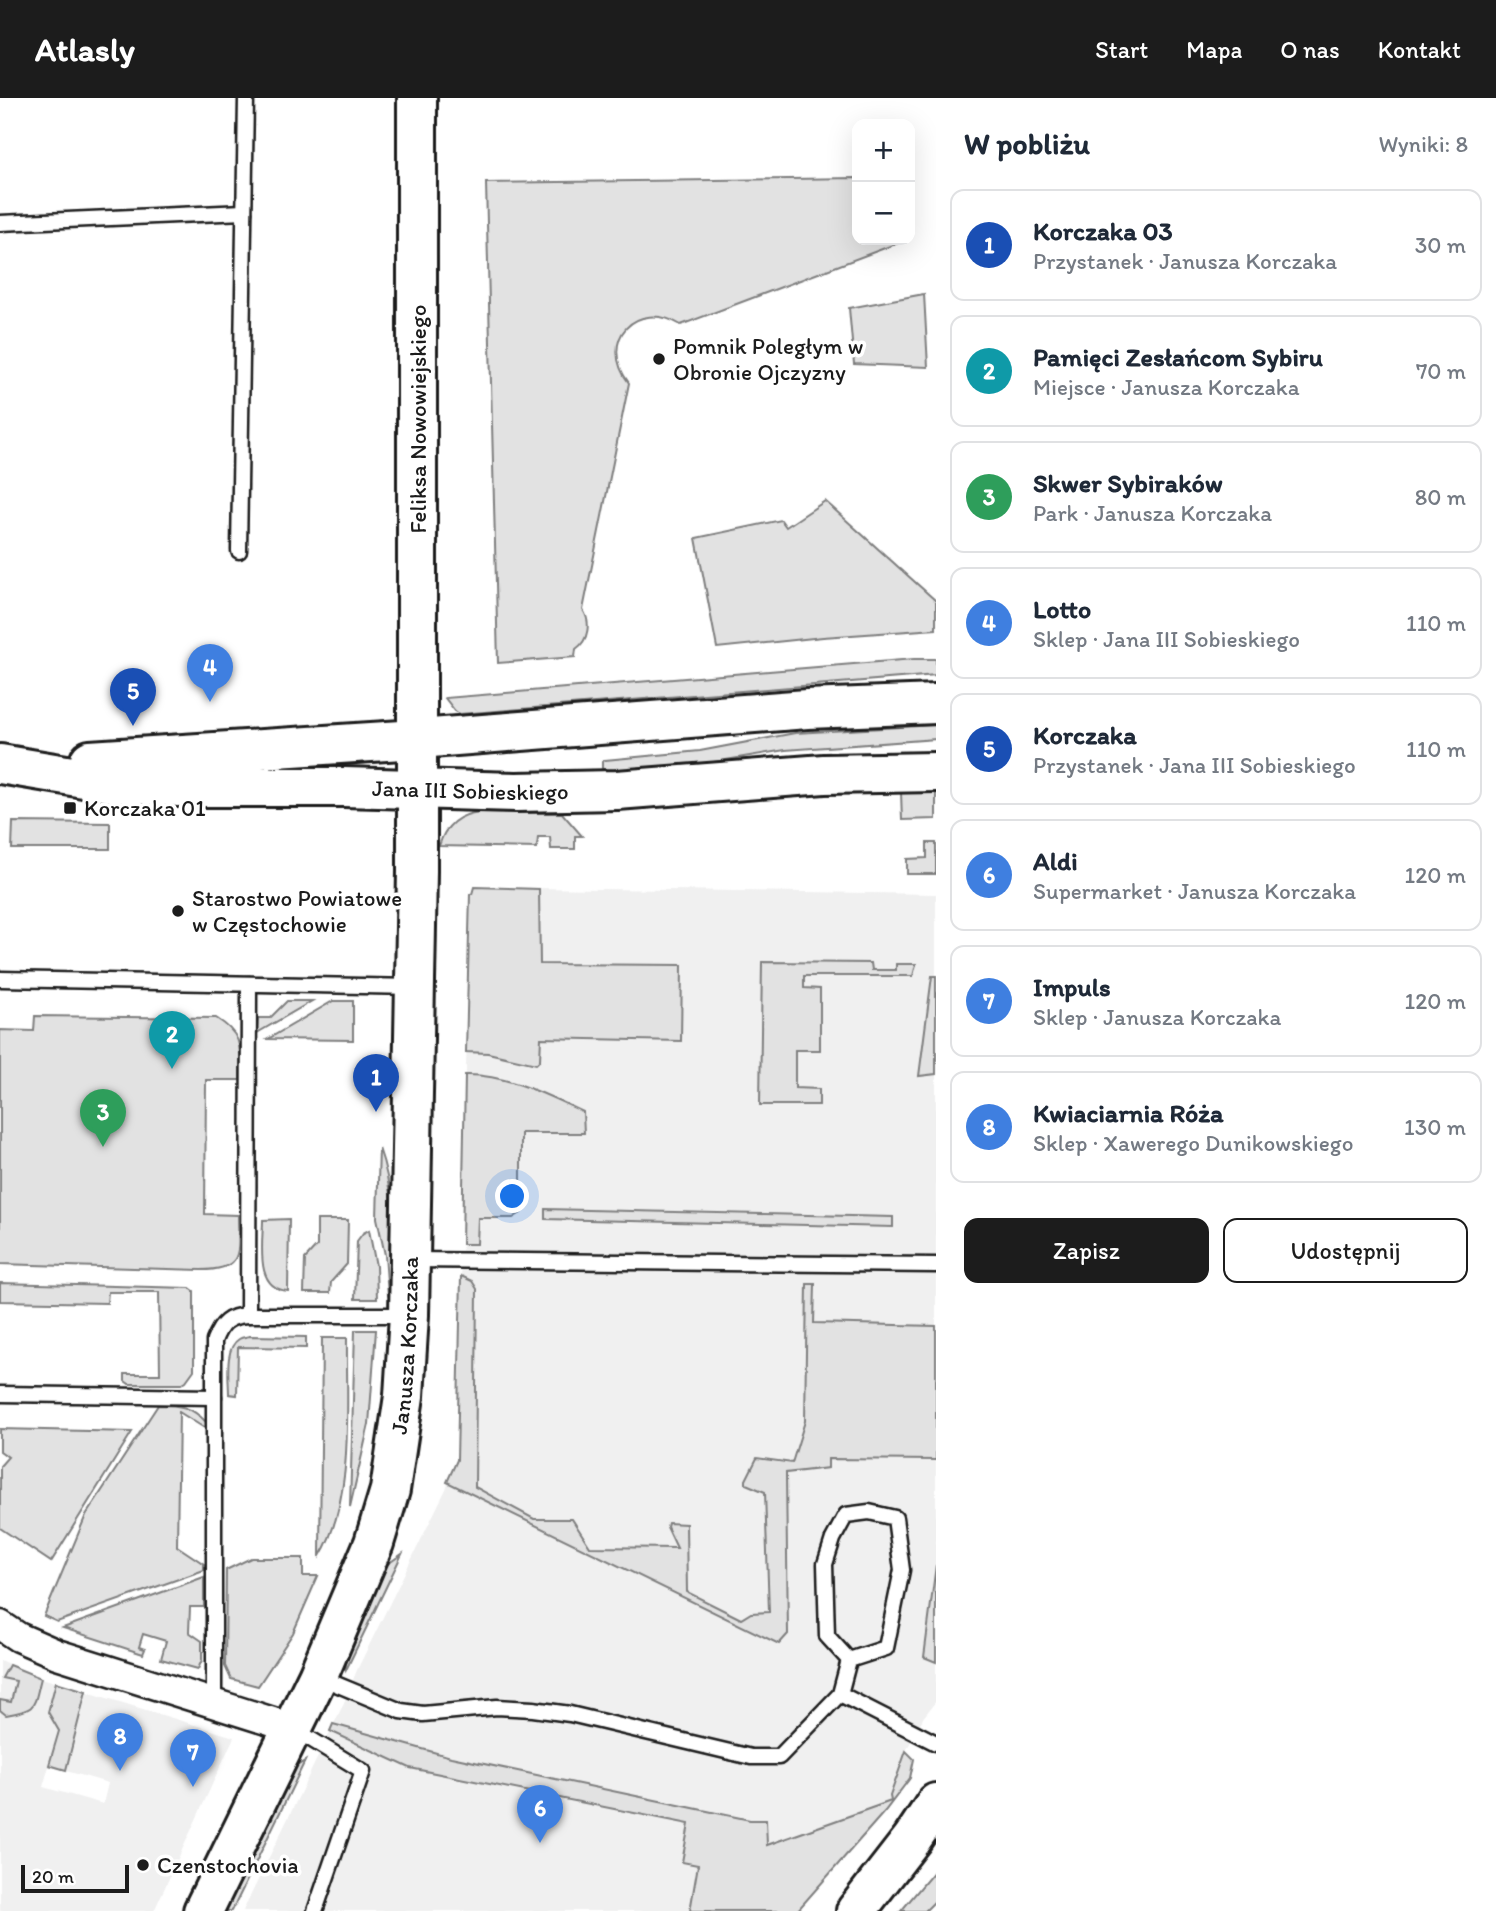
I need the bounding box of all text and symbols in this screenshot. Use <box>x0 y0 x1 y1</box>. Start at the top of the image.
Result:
text: Atlasly <box>35 30 135 69</box>
text: Start <box>1095 35 1148 64</box>
text: Mapa <box>1186 35 1242 64</box>
text: O nas <box>1280 35 1340 64</box>
text: Kontakt <box>1378 35 1461 64</box>
map controls <box>852 119 915 245</box>
button: + <box>852 119 915 182</box>
text: W pobliżu <box>964 125 1090 162</box>
text: Wyniki: 8 <box>1378 130 1468 158</box>
button: − <box>852 182 915 245</box>
text: Korczaka 03 <box>1033 215 1173 247</box>
text: 1 <box>984 231 994 259</box>
text: 30 m <box>1415 231 1466 259</box>
text: Przystanek · Janusza Korczaka <box>1033 247 1337 275</box>
street label: Feliksa Nowowiejskiego <box>404 305 432 533</box>
place label: Pomnik Poległym w Obronie Ojczyzny <box>673 332 863 386</box>
text: Pamięci Zesłańcom Sybiru <box>1033 341 1323 373</box>
marker: Pomnik Poległym w Obronie Ojczyzny <box>651 351 667 367</box>
text: 2 <box>983 357 995 385</box>
text: 70 m <box>1416 357 1466 385</box>
text: Miejsce · Janusza Korczaka <box>1033 373 1300 401</box>
text: Skwer Sybiraków <box>1033 467 1223 499</box>
text: 3 <box>983 483 995 511</box>
text: 80 m <box>1415 483 1466 511</box>
text: Park · Janusza Korczaka <box>1033 499 1272 527</box>
text: Lotto <box>1033 593 1091 625</box>
text: 4 <box>982 609 996 637</box>
text: 110 m <box>1406 609 1466 637</box>
text: Sklep · Jana III Sobieskiego <box>1033 625 1300 653</box>
pin: 4 <box>187 644 233 702</box>
pin: 5 <box>110 668 156 726</box>
text: Korczaka <box>1033 719 1137 751</box>
text: 5 <box>983 735 995 763</box>
text: 110 m <box>1406 735 1466 763</box>
text: Przystanek · Jana III Sobieskiego <box>1033 751 1356 779</box>
street label: Jana III Sobieskiego <box>372 774 569 806</box>
place label: Korczaka 01 <box>84 794 206 822</box>
marker: Korczaka 01 <box>62 800 78 816</box>
text: Aldi <box>1033 845 1078 877</box>
text: 6 <box>983 861 995 889</box>
text: 120 m <box>1405 861 1466 889</box>
text: Supermarket · Janusza Korczaka <box>1033 877 1356 905</box>
place label: Starostwo Powiatowe w Częstochowie <box>192 884 402 938</box>
marker: Starostwo Powiatowe w Częstochowie <box>170 903 186 919</box>
text: Impuls <box>1033 971 1111 1003</box>
text: 7 <box>983 987 995 1015</box>
text: 120 m <box>1405 987 1466 1015</box>
text: Sklep · Janusza Korczaka <box>1033 1003 1281 1031</box>
pin: 2 <box>149 1011 195 1069</box>
pin: 1 <box>353 1054 399 1112</box>
pin: 3 <box>80 1089 126 1147</box>
text: Kwiaciarnia Róża <box>1033 1097 1224 1129</box>
text: 8 <box>983 1113 995 1141</box>
text: 130 m <box>1404 1113 1466 1141</box>
text: Sklep · Xawerego Dunikowskiego <box>1033 1129 1353 1157</box>
your location <box>495 1179 529 1213</box>
button: Zapisz <box>964 1218 1209 1283</box>
button: Udostępnij <box>1223 1218 1468 1283</box>
street label: Janusza Korczaka <box>384 1256 424 1436</box>
pin: 8 <box>97 1713 143 1771</box>
pin: 7 <box>170 1729 216 1787</box>
pin: 6 <box>517 1785 563 1843</box>
place label: Czenstochovia <box>157 1851 299 1879</box>
marker: Czenstochovia <box>135 1857 151 1873</box>
scale bar <box>21 1862 130 1894</box>
text: 20 m <box>32 1865 74 1888</box>

